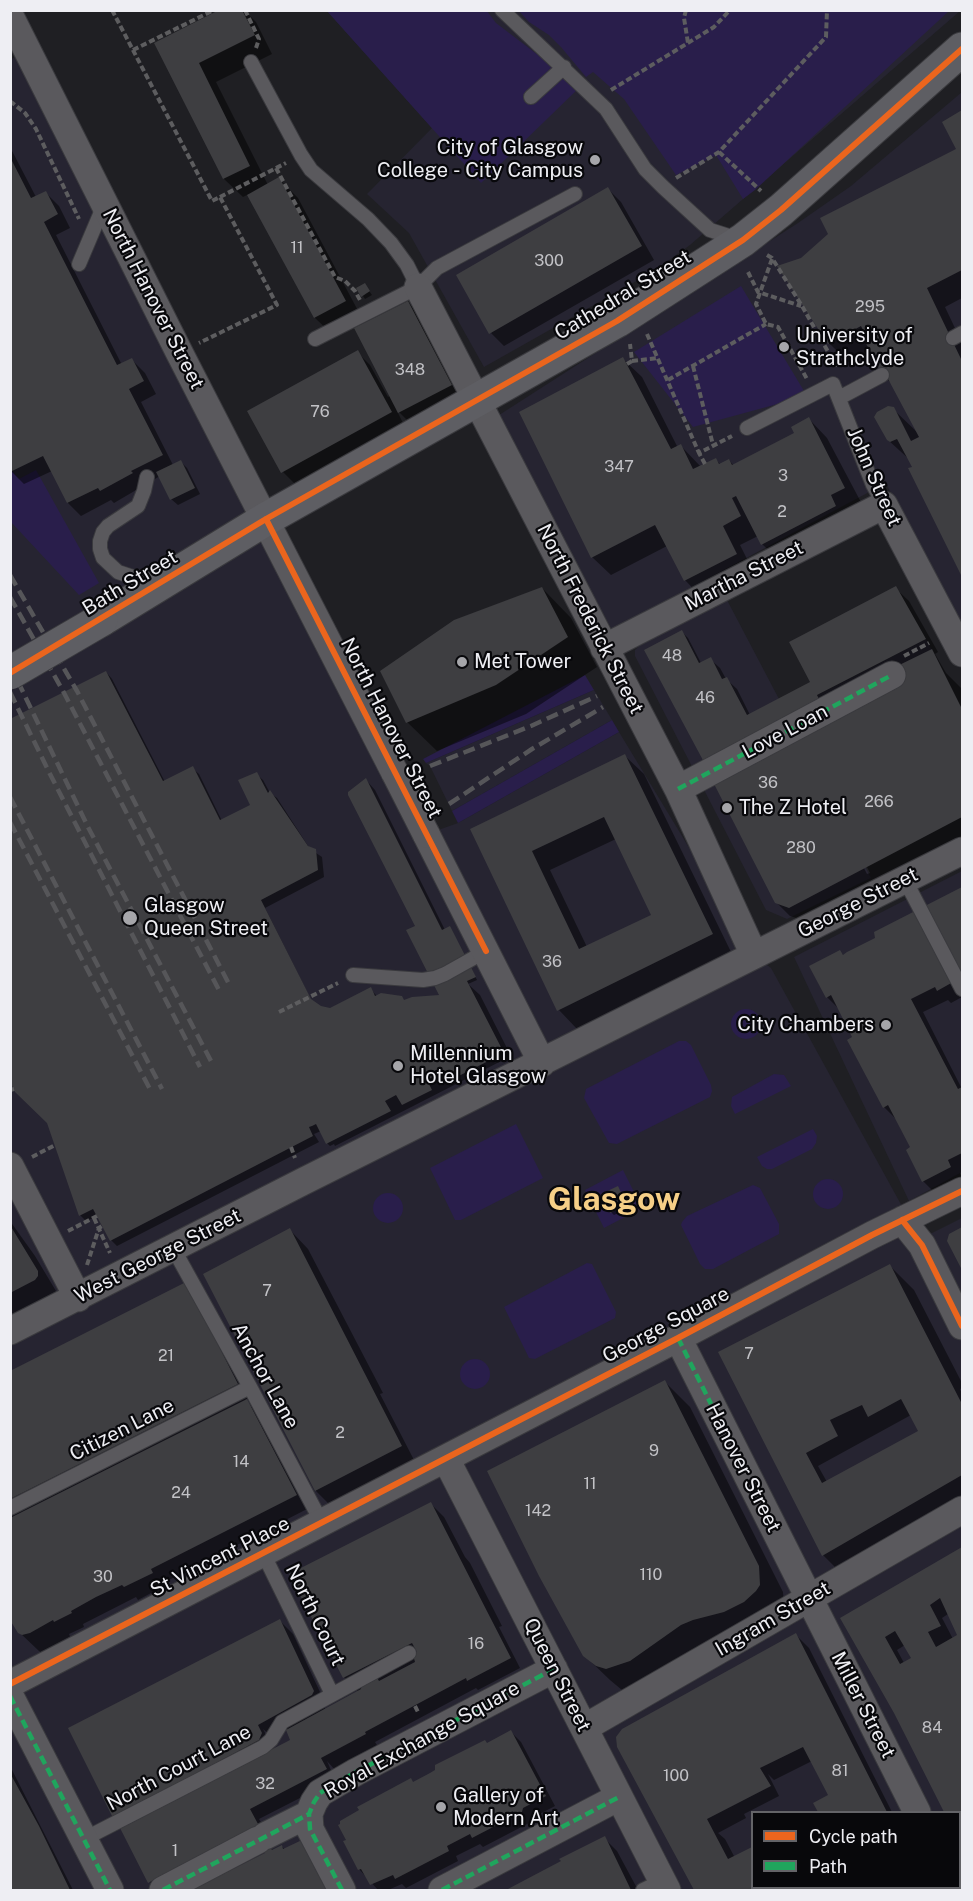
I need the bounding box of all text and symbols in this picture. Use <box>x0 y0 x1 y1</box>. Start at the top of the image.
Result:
place label: City of Glasgow College - City Campus <box>377 136 583 183</box>
marker: City of Glasgow College - City Campus <box>588 153 602 167</box>
street label: North Hanover Street <box>97 205 209 393</box>
house number: 11 <box>290 238 304 258</box>
street label: Cathedral Street <box>550 245 696 345</box>
house number: 300 <box>534 251 564 271</box>
house number: 295 <box>855 297 885 317</box>
place label: University of Strathclyde <box>796 324 913 371</box>
marker: University of Strathclyde <box>777 340 791 354</box>
house number: 348 <box>395 360 425 380</box>
house number: 76 <box>310 402 330 422</box>
street label: John Street <box>842 424 906 530</box>
house number: 347 <box>604 457 634 477</box>
house number: 3 <box>778 466 788 486</box>
house number: 2 <box>777 502 787 522</box>
street label: North Frederick Street <box>532 520 648 718</box>
street label: Martha Street <box>681 536 807 616</box>
street label: Bath Street <box>78 545 182 621</box>
street label: North Hanover Street <box>335 634 447 822</box>
house number: 48 <box>662 646 682 666</box>
place label: Met Tower <box>474 650 571 674</box>
marker: Met Tower <box>455 655 469 669</box>
house number: 46 <box>695 688 715 708</box>
street label: Love Loan <box>738 700 832 764</box>
house number: 36 <box>758 773 778 793</box>
house number: 266 <box>864 792 894 812</box>
place label: The Z Hotel <box>739 796 847 820</box>
marker: The Z Hotel <box>720 801 734 815</box>
house number: 280 <box>786 838 816 858</box>
street label: George Street <box>794 862 922 944</box>
place label: Glasgow Queen Street <box>144 894 268 941</box>
marker: Glasgow Queen Street <box>121 909 139 927</box>
house number: 36 <box>542 952 562 972</box>
place label: City Chambers <box>737 1013 874 1037</box>
marker: City Chambers <box>879 1018 893 1032</box>
place label: Millennium Hotel Glasgow <box>410 1042 546 1089</box>
marker: Millennium Hotel Glasgow <box>391 1059 405 1073</box>
district label: Glasgow <box>548 1181 680 1219</box>
street label: West George Street <box>71 1204 245 1308</box>
house number: 7 <box>262 1281 272 1301</box>
street label: George Square <box>599 1282 733 1368</box>
street label: Anchor Lane <box>226 1319 304 1433</box>
house number: 7 <box>744 1344 754 1364</box>
house number: 21 <box>158 1346 174 1366</box>
street label: Citizen Lane <box>66 1393 178 1467</box>
street label: Hanover Street <box>700 1400 786 1536</box>
house number: 2 <box>335 1423 345 1443</box>
house number: 9 <box>649 1441 659 1461</box>
house number: 14 <box>233 1452 249 1472</box>
house number: 11 <box>583 1474 597 1494</box>
house number: 24 <box>171 1483 191 1503</box>
house number: 142 <box>525 1501 551 1521</box>
street label: St Vincent Place <box>146 1511 294 1603</box>
street label: North Court <box>280 1560 350 1670</box>
house number: 110 <box>640 1565 662 1585</box>
house number: 30 <box>93 1567 113 1587</box>
street label: Ingram Street <box>711 1576 835 1662</box>
street label: Queen Street <box>518 1614 596 1736</box>
house number: 16 <box>468 1634 484 1654</box>
street label: Miller Street <box>826 1648 900 1762</box>
street label: Royal Exchange Square <box>320 1676 524 1804</box>
house number: 84 <box>922 1718 942 1738</box>
street label: North Court Lane <box>103 1720 255 1816</box>
house number: 81 <box>832 1761 848 1781</box>
house number: 100 <box>663 1766 689 1786</box>
house number: 32 <box>255 1774 275 1794</box>
place label: Gallery of Modern Art <box>453 1784 559 1831</box>
marker: Gallery of Modern Art <box>434 1800 448 1814</box>
legend <box>751 1811 961 1889</box>
text: Cycle path <box>809 1826 898 1847</box>
house number: 1 <box>172 1841 178 1861</box>
text: Path <box>809 1856 847 1877</box>

